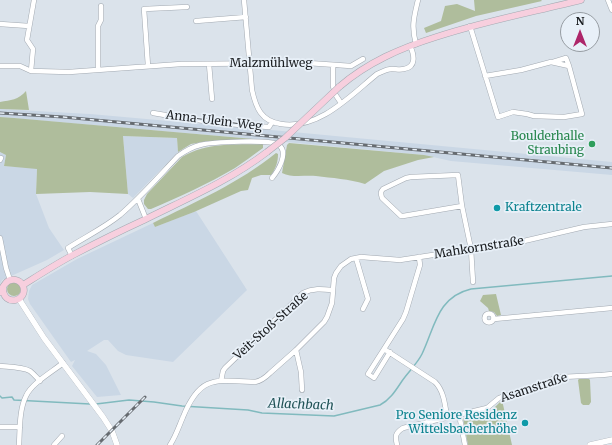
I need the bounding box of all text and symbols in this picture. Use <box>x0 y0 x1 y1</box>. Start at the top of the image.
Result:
north arrow <box>560 12 600 52</box>
text: N <box>576 14 584 28</box>
street label: Malzmühlweg <box>230 57 312 71</box>
street label: Anna-Ulein-Weg <box>165 108 263 134</box>
place label: Boulderhalle Straubing <box>511 130 584 158</box>
marker: Boulderhalle Straubing <box>587 139 597 149</box>
place label: Kraftzentrale <box>505 201 582 215</box>
marker: Kraftzentrale <box>492 203 502 213</box>
street label: Mahkornstraße <box>433 234 525 262</box>
street label: Veit-Stoß-Straße <box>231 289 311 363</box>
street label: Asamstraße <box>499 370 569 406</box>
water label: Allachbach <box>268 396 334 414</box>
place label: Pro Seniore Residenz Wittelsbacherhöhe <box>396 409 517 437</box>
marker: Pro Seniore Residenz Wittelsbacherhöhe <box>520 418 530 428</box>

